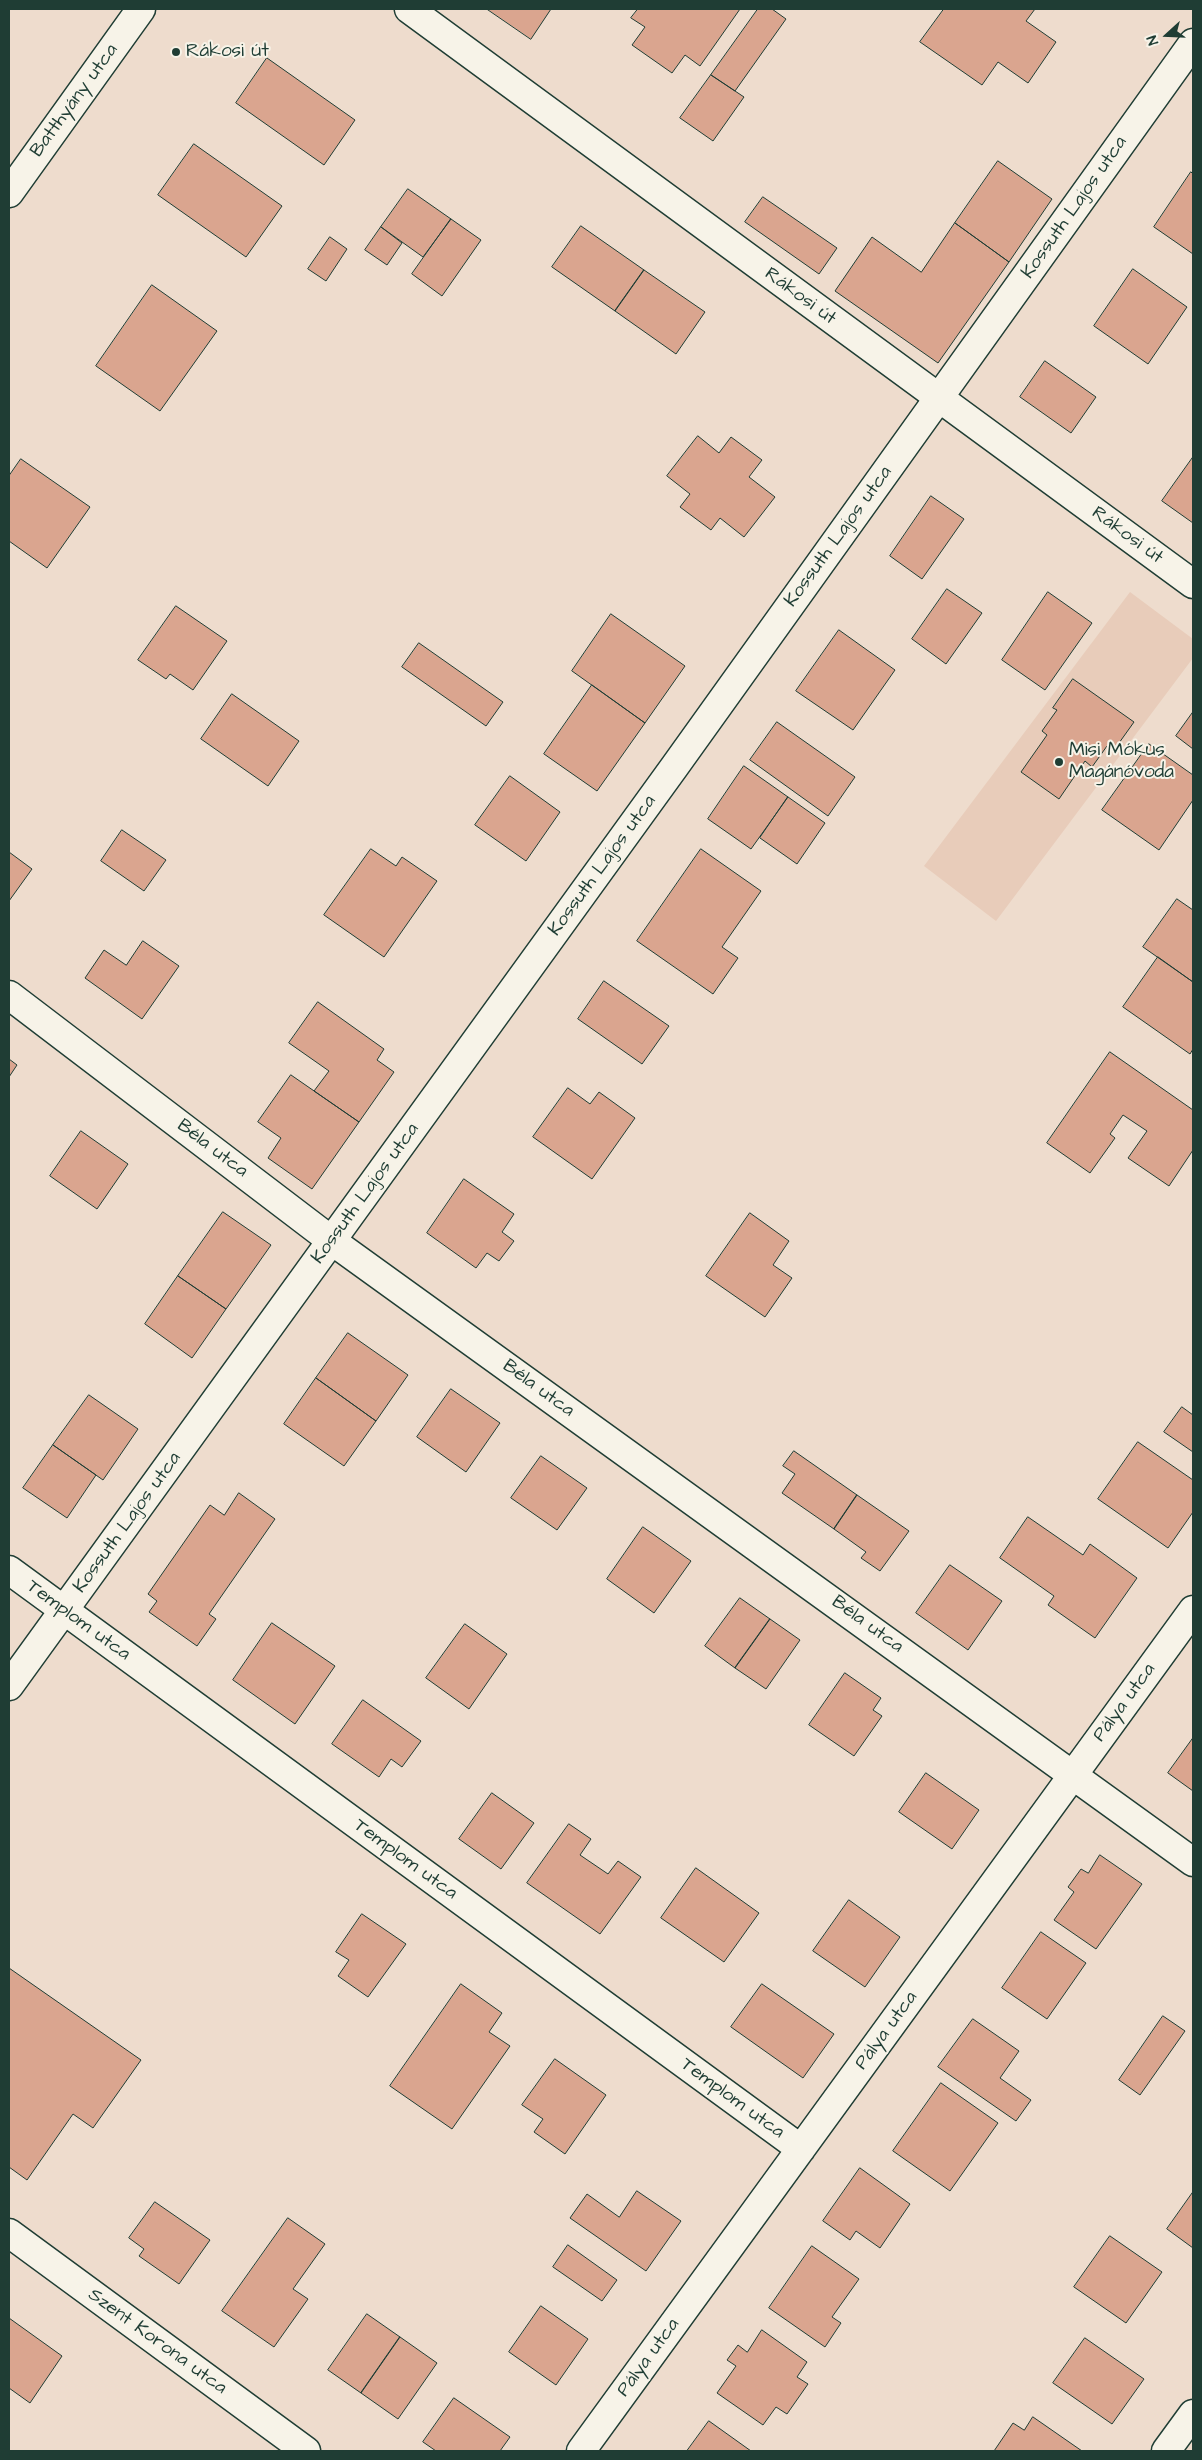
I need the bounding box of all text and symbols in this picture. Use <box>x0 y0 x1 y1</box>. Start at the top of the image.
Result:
north arrow <box>1142 10 1192 60</box>
text: N <box>1142 33 1164 48</box>
street label: Batthyány utca <box>26 40 124 162</box>
place label: Rákosi út <box>186 41 269 63</box>
marker: Rákosi út <box>170 46 182 58</box>
street label: Kossuth Lajos utca <box>1017 132 1133 284</box>
street label: Rákosi út <box>760 263 840 331</box>
street label: Kossuth Lajos utca <box>780 462 898 612</box>
street label: Rákosi út <box>1087 502 1167 570</box>
place label: Misi Mókus Magánóvoda <box>1069 740 1174 784</box>
marker: Misi Mókus Magánóvoda <box>1053 756 1065 768</box>
street label: Kossuth Lajos utca <box>544 791 662 941</box>
street label: Béla utca <box>172 1115 252 1183</box>
street label: Kossuth Lajos utca <box>307 1119 425 1269</box>
street label: Béla utca <box>498 1355 578 1423</box>
street label: Kossuth Lajos utca <box>69 1448 187 1598</box>
street label: Templom utca <box>22 1576 134 1666</box>
street label: Béla utca <box>827 1591 907 1659</box>
street label: Pálya utca <box>1089 1659 1161 1747</box>
street label: Templom utca <box>349 1815 461 1905</box>
street label: Pálya utca <box>851 1987 923 2075</box>
street label: Templom utca <box>676 2054 788 2144</box>
street label: Szent Korona utca <box>83 2284 231 2400</box>
street label: Pálya utca <box>613 2314 685 2402</box>

